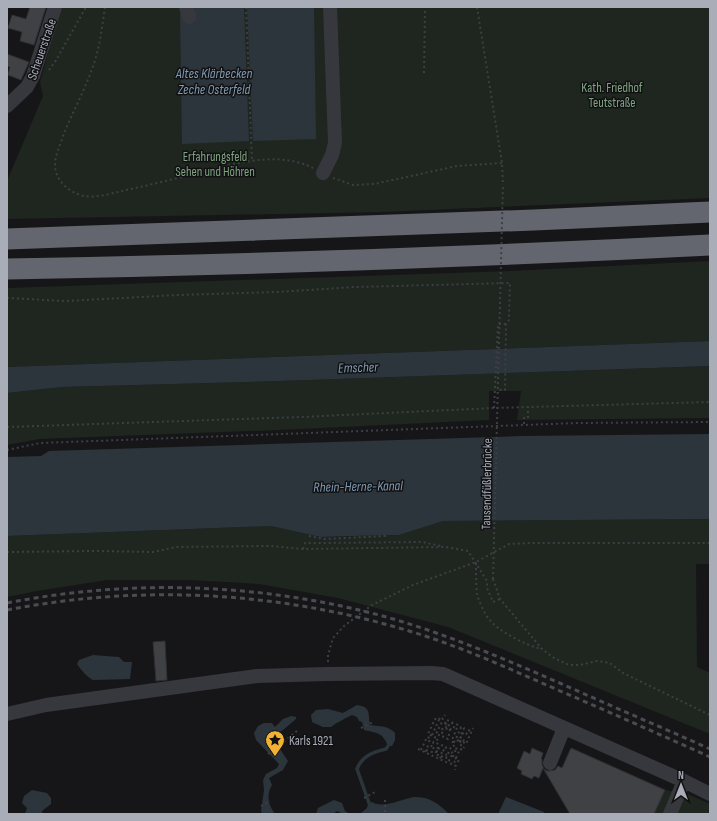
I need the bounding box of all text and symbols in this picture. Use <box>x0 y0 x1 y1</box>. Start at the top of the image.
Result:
street label: Scheuerstraße <box>24 17 60 82</box>
water label: Altes Klärbecken Zeche Osterfeld <box>175 65 252 98</box>
park label: Kath. Friedhof Teutstraße <box>581 80 643 111</box>
park label: Erfahrungsfeld Sehen und Höhren <box>175 149 255 180</box>
water label: Emscher <box>338 358 379 377</box>
street label: Tausendfüßlerbrücke <box>478 438 496 530</box>
water label: Rhein-Herne-Kanal <box>313 477 403 496</box>
place icon: Karls 1921 <box>264 729 286 757</box>
place label: Karls 1921 <box>289 733 333 749</box>
north arrow <box>661 765 701 805</box>
text: N <box>678 769 684 782</box>

